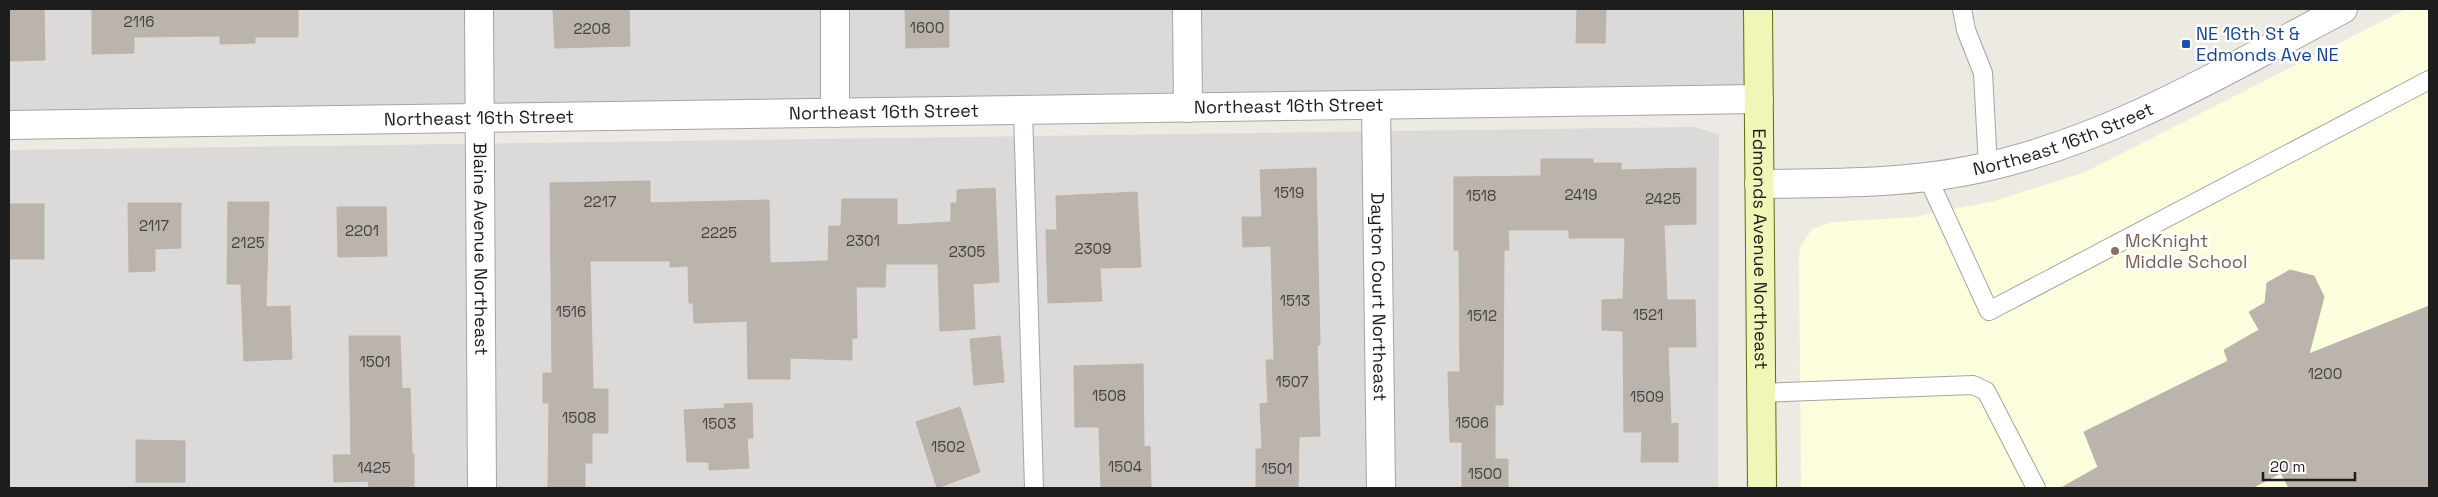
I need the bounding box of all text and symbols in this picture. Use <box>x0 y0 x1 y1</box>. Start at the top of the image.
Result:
house number: 2116 <box>124 12 154 31</box>
house number: 1600 <box>910 18 944 37</box>
house number: 2208 <box>573 19 611 38</box>
place label: NE 16th St & Edmonds Ave NE <box>2196 22 2339 66</box>
marker: NE 16th St & Edmonds Ave NE <box>2180 38 2192 50</box>
street label: Northeast 16th Street <box>1194 93 1384 118</box>
street label: Northeast 16th Street <box>1971 97 2157 180</box>
street label: Northeast 16th Street <box>789 99 979 124</box>
street label: Northeast 16th Street <box>384 105 574 130</box>
street label: Edmonds Avenue Northeast <box>1748 128 1773 369</box>
street label: Blaine Avenue Northeast <box>469 142 493 356</box>
house number: 1519 <box>1274 183 1304 202</box>
house number: 2419 <box>1564 185 1598 204</box>
house number: 1518 <box>1466 186 1496 205</box>
house number: 2425 <box>1645 189 1681 208</box>
house number: 2217 <box>584 192 616 211</box>
street label: Dayton Court Northeast <box>1366 192 1392 402</box>
house number: 2117 <box>139 216 169 235</box>
house number: 2201 <box>345 221 379 240</box>
house number: 2225 <box>701 223 737 242</box>
place label: McKnight Middle School <box>2125 229 2247 273</box>
house number: 2301 <box>846 231 880 250</box>
house number: 2125 <box>231 233 265 252</box>
house number: 2309 <box>1075 239 1111 258</box>
house number: 2305 <box>949 242 985 261</box>
marker: McKnight Middle School <box>2109 245 2121 257</box>
house number: 1513 <box>1280 291 1310 310</box>
house number: 1516 <box>556 302 586 321</box>
house number: 1521 <box>1633 305 1663 324</box>
house number: 1512 <box>1467 306 1497 325</box>
house number: 1501 <box>359 352 391 371</box>
house number: 1200 <box>2308 364 2342 383</box>
house number: 1507 <box>1275 372 1309 391</box>
house number: 1508 <box>1092 386 1126 405</box>
house number: 1509 <box>1630 387 1664 406</box>
house number: 1508 <box>562 408 596 427</box>
house number: 1506 <box>1455 413 1489 432</box>
house number: 1503 <box>702 414 736 433</box>
house number: 1502 <box>931 437 965 456</box>
scale bar <box>2263 450 2356 482</box>
house number: 1504 <box>1108 457 1142 476</box>
text: 20 m <box>2270 457 2305 476</box>
house number: 1425 <box>357 458 391 477</box>
house number: 1501 <box>1261 459 1293 478</box>
house number: 1500 <box>1468 464 1502 483</box>

